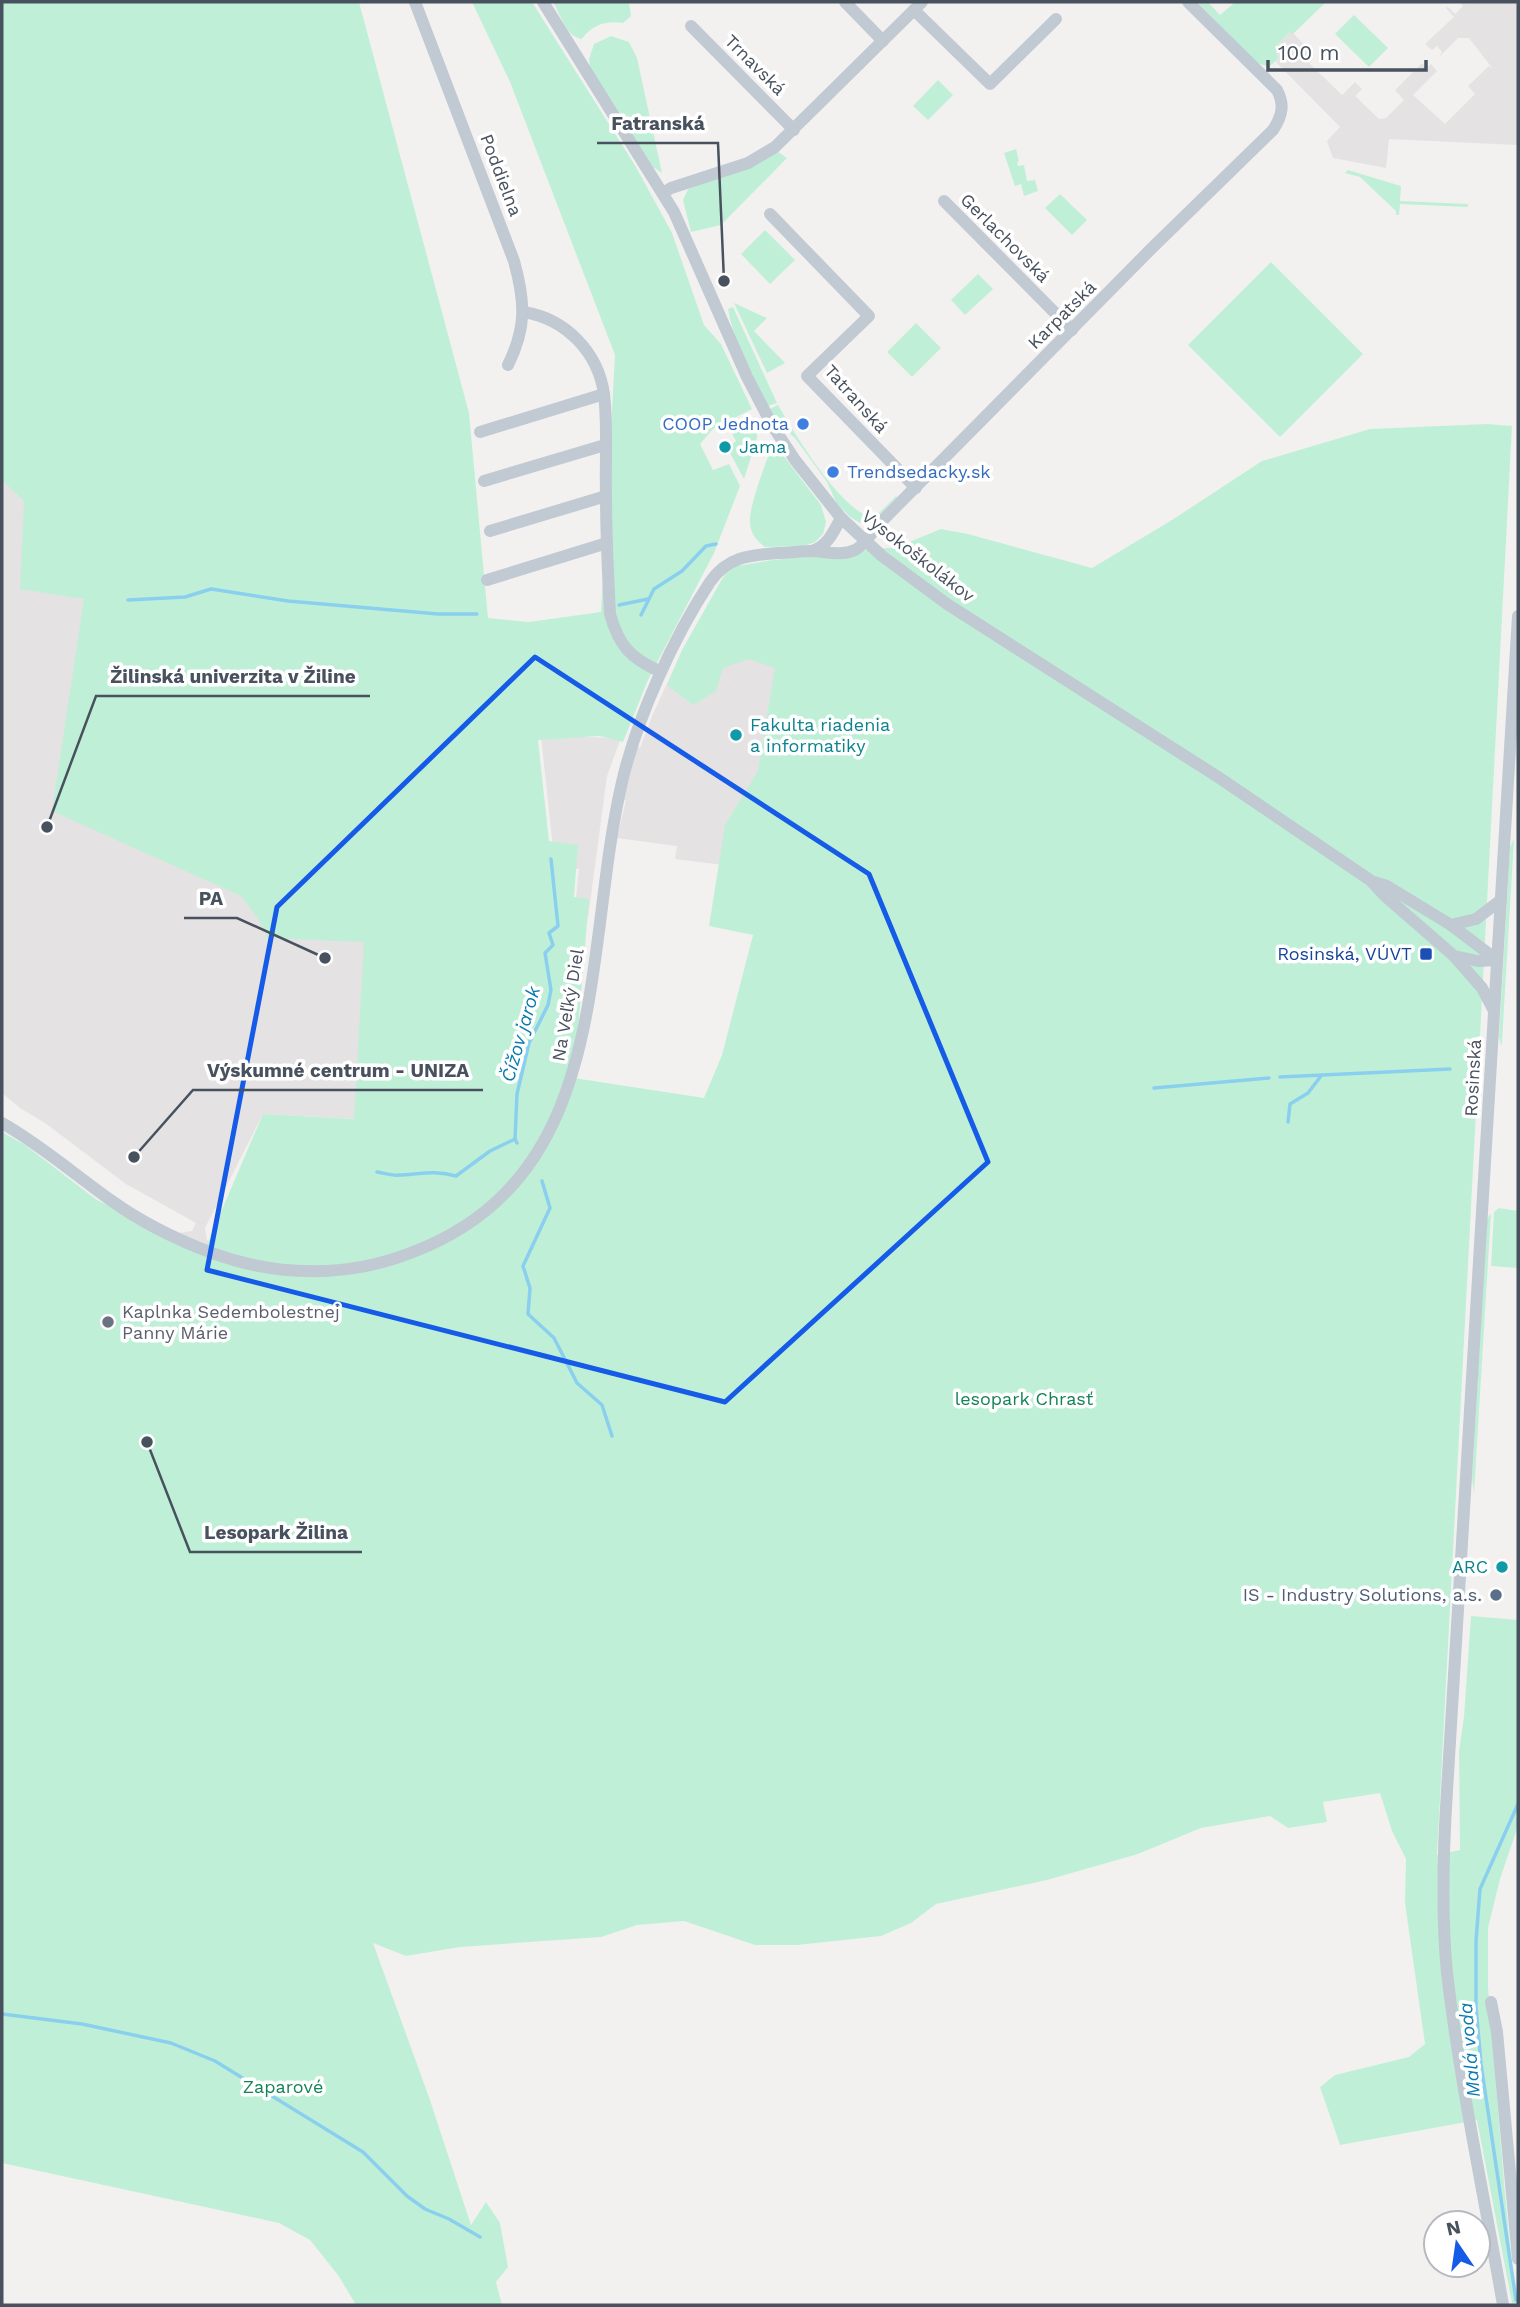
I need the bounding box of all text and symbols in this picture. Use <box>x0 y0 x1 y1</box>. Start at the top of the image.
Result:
scale bar <box>1268 28 1426 72</box>
street label: Trnavská <box>721 30 790 99</box>
text: 100 m <box>1278 40 1340 65</box>
callout: Fatranská <box>597 103 718 143</box>
text: Fatranská <box>611 112 705 135</box>
street label: Poddielna <box>476 131 527 219</box>
street label: Gerlachovská <box>956 189 1054 287</box>
street label: Karpatská <box>1023 276 1100 353</box>
street label: Tatranská <box>820 360 892 437</box>
place label: COOP Jednota <box>662 413 789 434</box>
marker: COOP Jednota <box>795 416 811 432</box>
place label: Jama <box>739 436 786 457</box>
marker: Jama <box>717 439 733 455</box>
place label: Trendsedacky.sk <box>847 461 991 482</box>
marker: Trendsedacky.sk <box>825 464 841 480</box>
street label: Vysokoškolákov <box>858 505 979 607</box>
callout: Žilinská univerzita v Žiline <box>96 656 370 696</box>
text: Žilinská univerzita v Žiline <box>110 665 356 688</box>
place label: Fakulta riadenia a informatiky <box>750 714 890 756</box>
marker: Fakulta riadenia a informatiky <box>728 727 744 743</box>
callout: PA <box>184 878 237 918</box>
text: PA <box>199 887 223 910</box>
place label: Rosinská, VÚVT <box>1277 943 1412 964</box>
street label: Na Veľký Diel <box>547 946 588 1063</box>
marker: Rosinská, VÚVT <box>1418 946 1434 962</box>
water label: Čížov jarok <box>496 983 545 1085</box>
street label: Rosinská <box>1460 1039 1485 1117</box>
callout: Výskumné centrum - UNIZA <box>193 1050 483 1090</box>
text: Výskumné centrum - UNIZA <box>207 1059 469 1082</box>
place label: Kaplnka Sedembolestnej Panny Márie <box>122 1301 340 1343</box>
marker: Kaplnka Sedembolestnej Panny Márie <box>100 1314 116 1330</box>
park label: lesopark Chrasť <box>955 1388 1094 1409</box>
callout: Lesopark Žilina <box>190 1512 362 1552</box>
text: Lesopark Žilina <box>204 1521 348 1544</box>
place label: ARC <box>1452 1556 1488 1577</box>
marker: ARC <box>1494 1559 1510 1575</box>
place label: IS - Industry Solutions, a.s. <box>1243 1584 1482 1605</box>
marker: IS - Industry Solutions, a.s. <box>1488 1587 1504 1603</box>
water label: Malá voda <box>1454 2001 1485 2098</box>
park label: Zaparové <box>243 2076 323 2097</box>
north arrow <box>1422 2209 1492 2279</box>
text: N <box>1444 2215 1463 2241</box>

